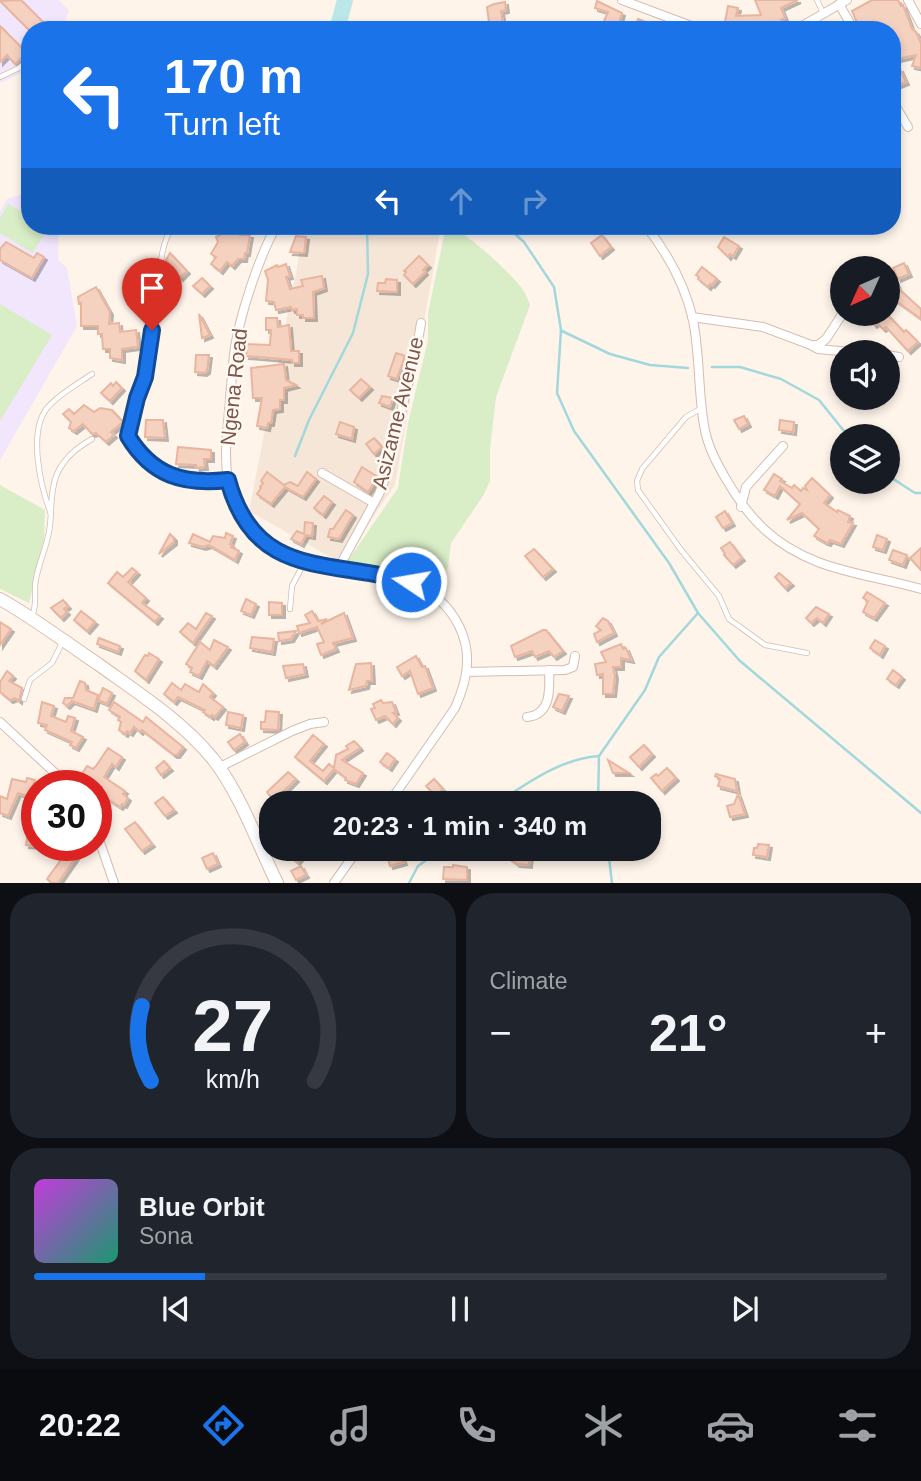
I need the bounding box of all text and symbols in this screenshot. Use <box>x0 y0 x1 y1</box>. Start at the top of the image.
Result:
icon: left <box>49 49 140 140</box>
text: 170 m <box>164 49 303 103</box>
text: Turn left <box>164 106 280 142</box>
icon: left <box>369 182 407 220</box>
icon: ahead <box>442 182 480 220</box>
icon: right <box>515 182 553 220</box>
north arrow <box>830 256 900 326</box>
map controls <box>830 256 900 494</box>
pin <box>122 258 182 330</box>
icon: arrive <box>133 269 171 307</box>
street label: Ngena Road <box>216 327 251 447</box>
street label: Asizame Avenue <box>367 334 428 491</box>
button: sound <box>830 340 900 410</box>
button: layers <box>830 424 900 494</box>
position arrow <box>374 545 448 619</box>
speed limit sign: 30 <box>21 770 112 861</box>
text: 20:23 · 1 min · 340 m <box>333 811 587 841</box>
text: Climate <box>490 968 567 994</box>
text: 27 <box>192 986 273 1067</box>
text: 21° <box>649 1004 728 1062</box>
text: − <box>490 1012 512 1054</box>
text: + <box>865 1012 887 1054</box>
text: km/h <box>206 1065 260 1093</box>
text: Blue Orbit <box>139 1192 265 1222</box>
text: Sona <box>139 1223 193 1249</box>
icon: previous <box>157 1290 195 1328</box>
icon: pause <box>441 1290 479 1328</box>
icon: next <box>726 1290 764 1328</box>
icon: directions <box>199 1401 248 1450</box>
icon: music <box>326 1401 375 1450</box>
icon: phone <box>452 1401 501 1450</box>
icon: climate <box>579 1401 628 1450</box>
icon: car <box>706 1401 755 1450</box>
icon: filters <box>833 1401 882 1450</box>
text: 20:22 <box>39 1407 121 1443</box>

